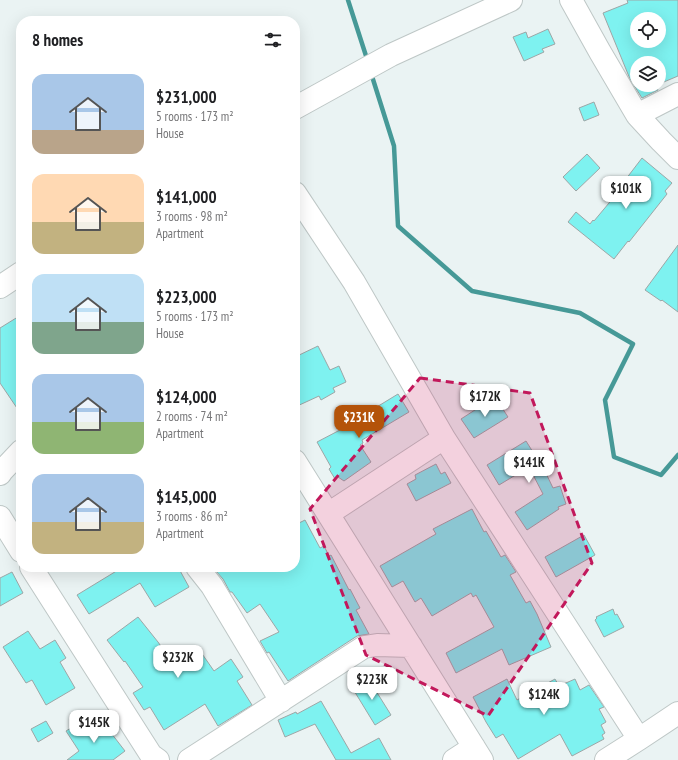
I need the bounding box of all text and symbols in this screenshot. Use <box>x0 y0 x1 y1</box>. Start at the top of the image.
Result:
map controls <box>630 12 666 92</box>
button: locate <box>630 12 666 48</box>
text: 8 homes <box>32 29 83 51</box>
icon: filters <box>262 29 284 51</box>
button: layers <box>630 56 666 92</box>
text: $231,000 <box>156 86 217 108</box>
icon: home <box>64 90 112 138</box>
text: 5 rooms · 173 m² <box>156 108 234 125</box>
text: House <box>156 125 184 142</box>
pin: $101K <box>598 176 654 210</box>
text: $101K <box>610 180 642 197</box>
text: $141,000 <box>156 186 217 208</box>
icon: home <box>64 190 112 238</box>
text: 3 rooms · 98 m² <box>156 208 228 225</box>
text: Apartment <box>156 225 204 242</box>
text: $223,000 <box>156 286 217 308</box>
icon: home <box>64 290 112 338</box>
text: 5 rooms · 173 m² <box>156 308 234 325</box>
text: House <box>156 325 184 342</box>
pin: $172K <box>457 384 513 418</box>
text: $124,000 <box>156 386 217 408</box>
text: $172K <box>469 388 501 405</box>
icon: home <box>64 390 112 438</box>
pin: $231K <box>331 405 387 439</box>
text: 2 rooms · 74 m² <box>156 408 228 425</box>
text: $231K <box>343 409 375 426</box>
text: Apartment <box>156 425 204 442</box>
pin: $141K <box>501 450 557 484</box>
text: $141K <box>513 454 545 471</box>
text: $145,000 <box>156 486 217 508</box>
icon: home <box>64 490 112 538</box>
text: 3 rooms · 86 m² <box>156 508 228 525</box>
text: Apartment <box>156 525 204 542</box>
pin: $232K <box>150 645 206 679</box>
text: $232K <box>162 649 194 666</box>
pin: $223K <box>344 667 400 701</box>
text: $223K <box>356 671 388 688</box>
pin: $124K <box>516 682 572 716</box>
text: $124K <box>528 686 560 703</box>
pin: $145K <box>66 710 122 744</box>
text: $145K <box>78 714 110 731</box>

